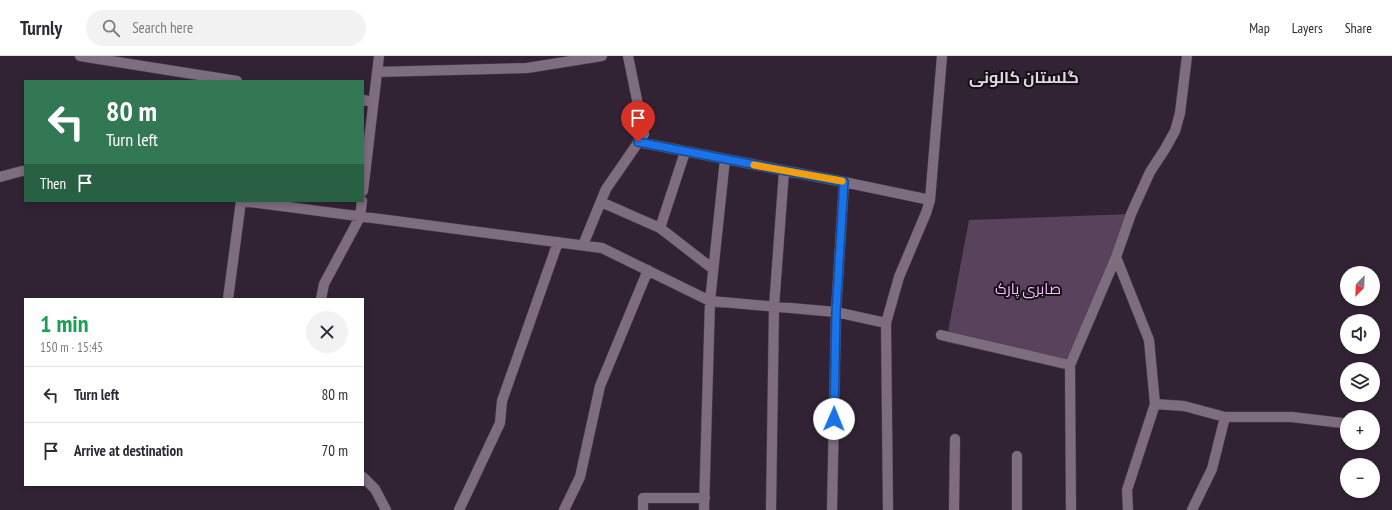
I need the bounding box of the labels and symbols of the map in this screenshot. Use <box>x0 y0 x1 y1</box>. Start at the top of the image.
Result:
district label: گلستان کالونی <box>969 67 1079 87</box>
pin <box>621 101 655 142</box>
north arrow <box>1340 266 1380 306</box>
park label: صابری پارک <box>995 279 1061 299</box>
position arrow <box>813 398 855 440</box>

